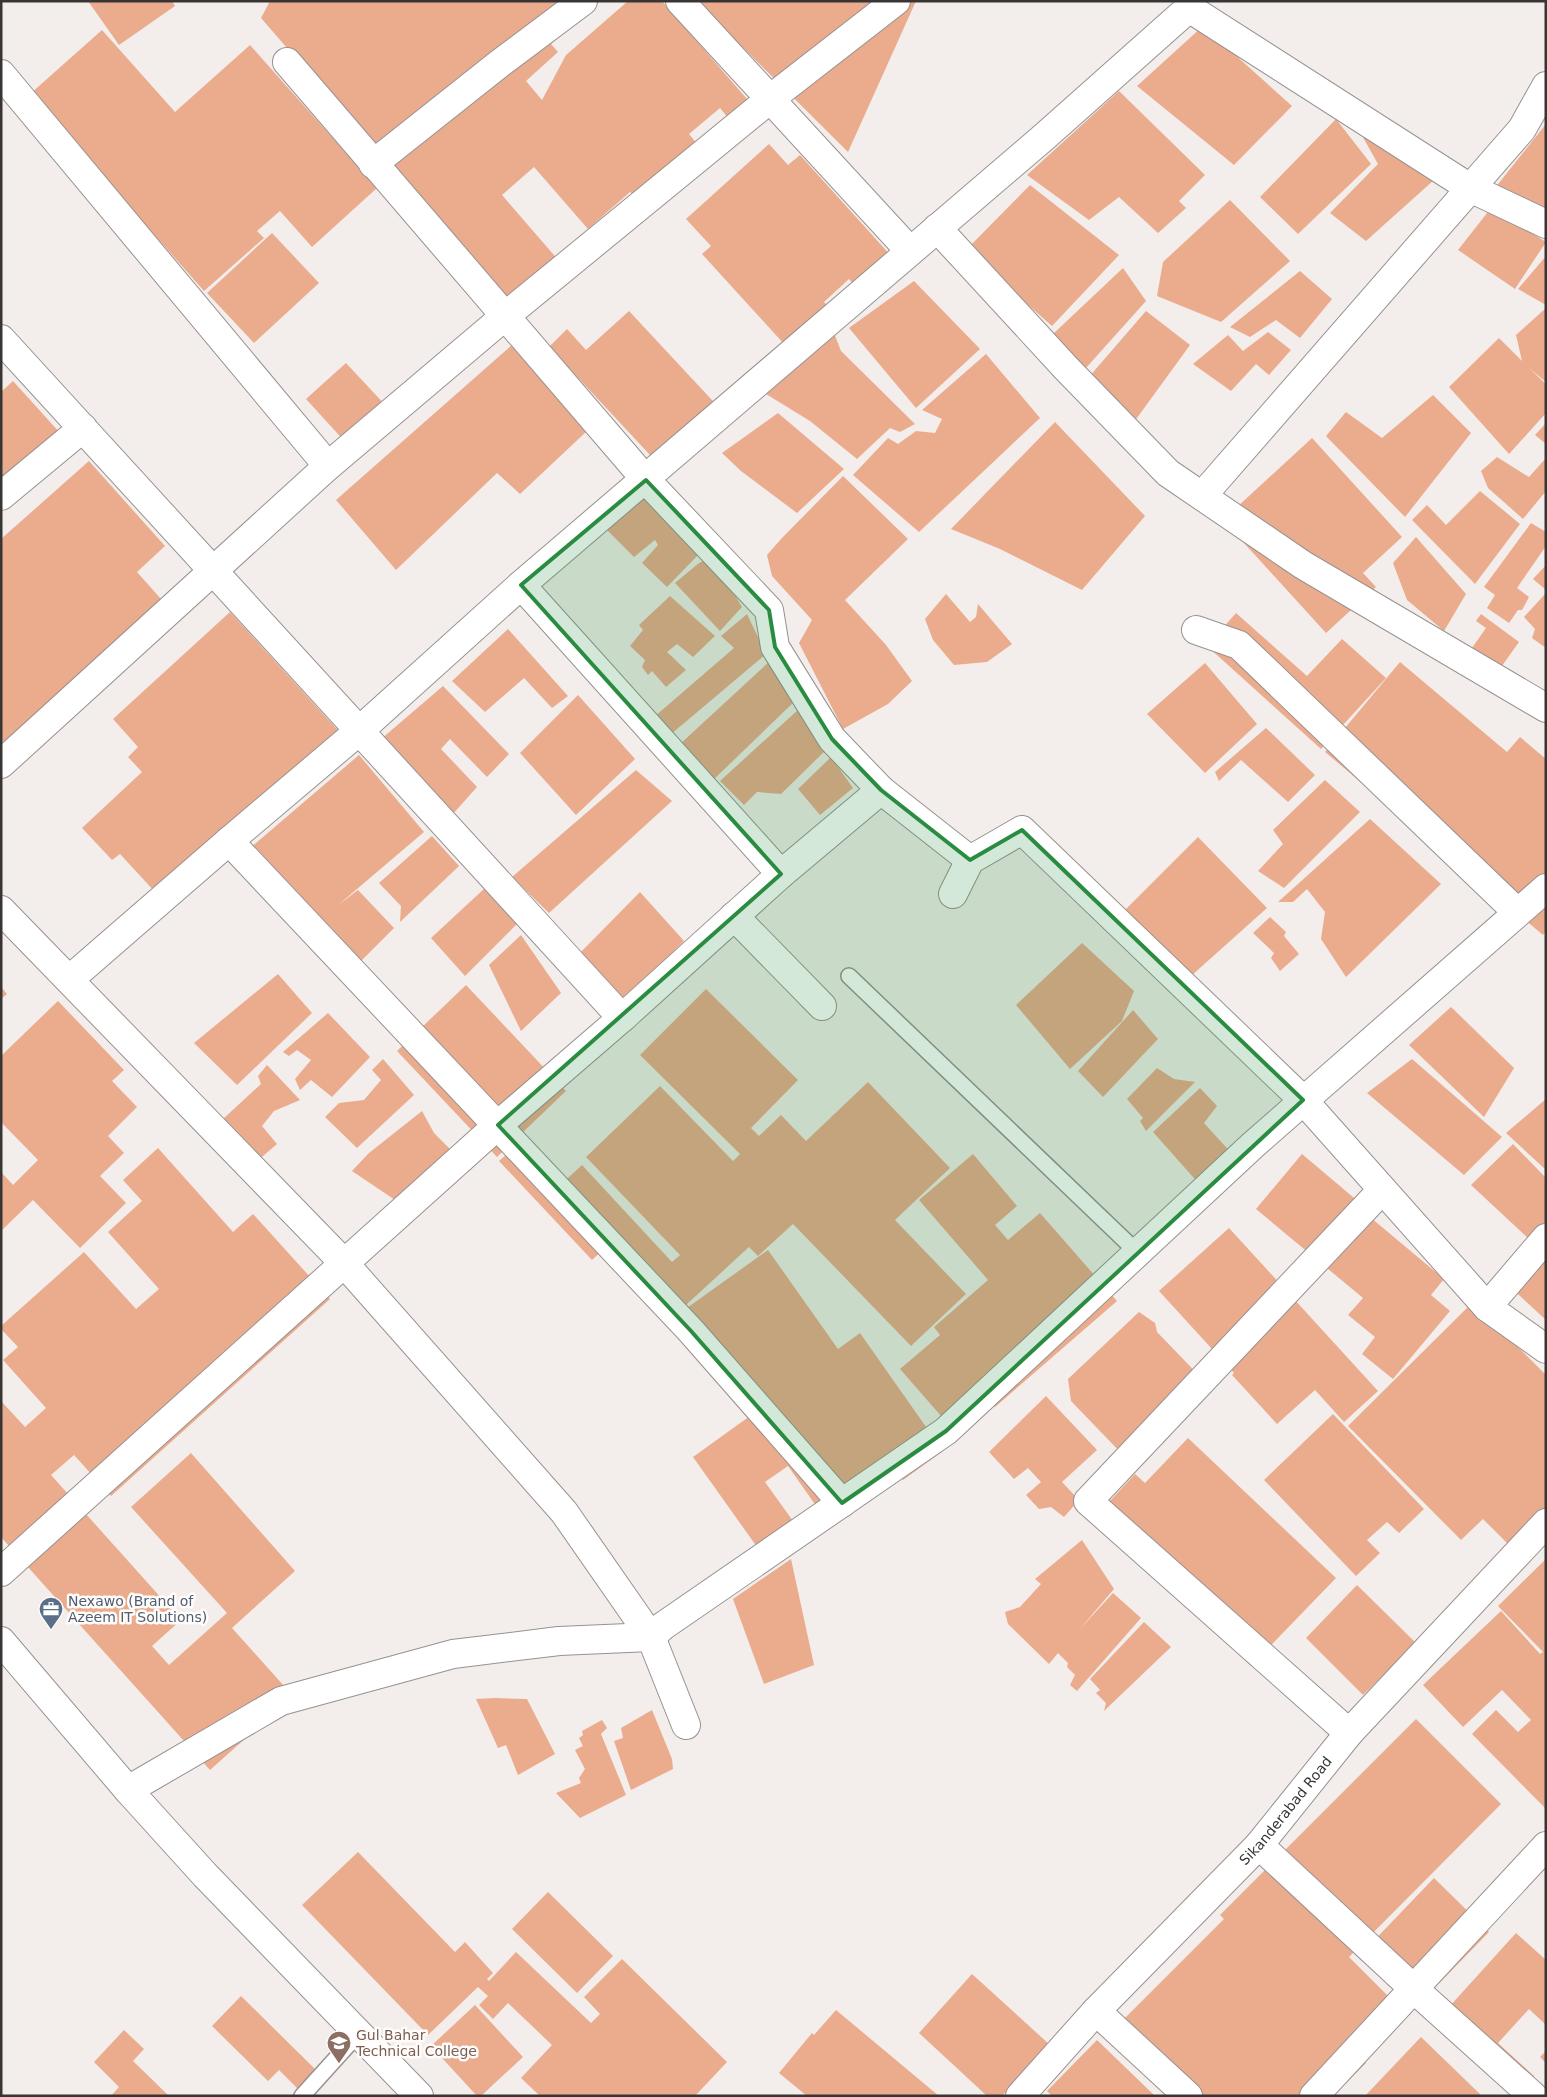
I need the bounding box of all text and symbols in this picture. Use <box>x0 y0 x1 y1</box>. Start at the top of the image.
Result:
place label: Nexawo (Brand of Azeem IT Solutions) <box>68 1593 207 1625</box>
office icon: Nexawo (Brand of Azeem IT Solutions) <box>38 1596 64 1630</box>
street label: Sikanderabad Road <box>1236 1753 1335 1868</box>
place label: Gul Bahar Technical College <box>355 2027 477 2059</box>
school or university icon: Gul Bahar Technical College <box>326 2030 352 2064</box>

